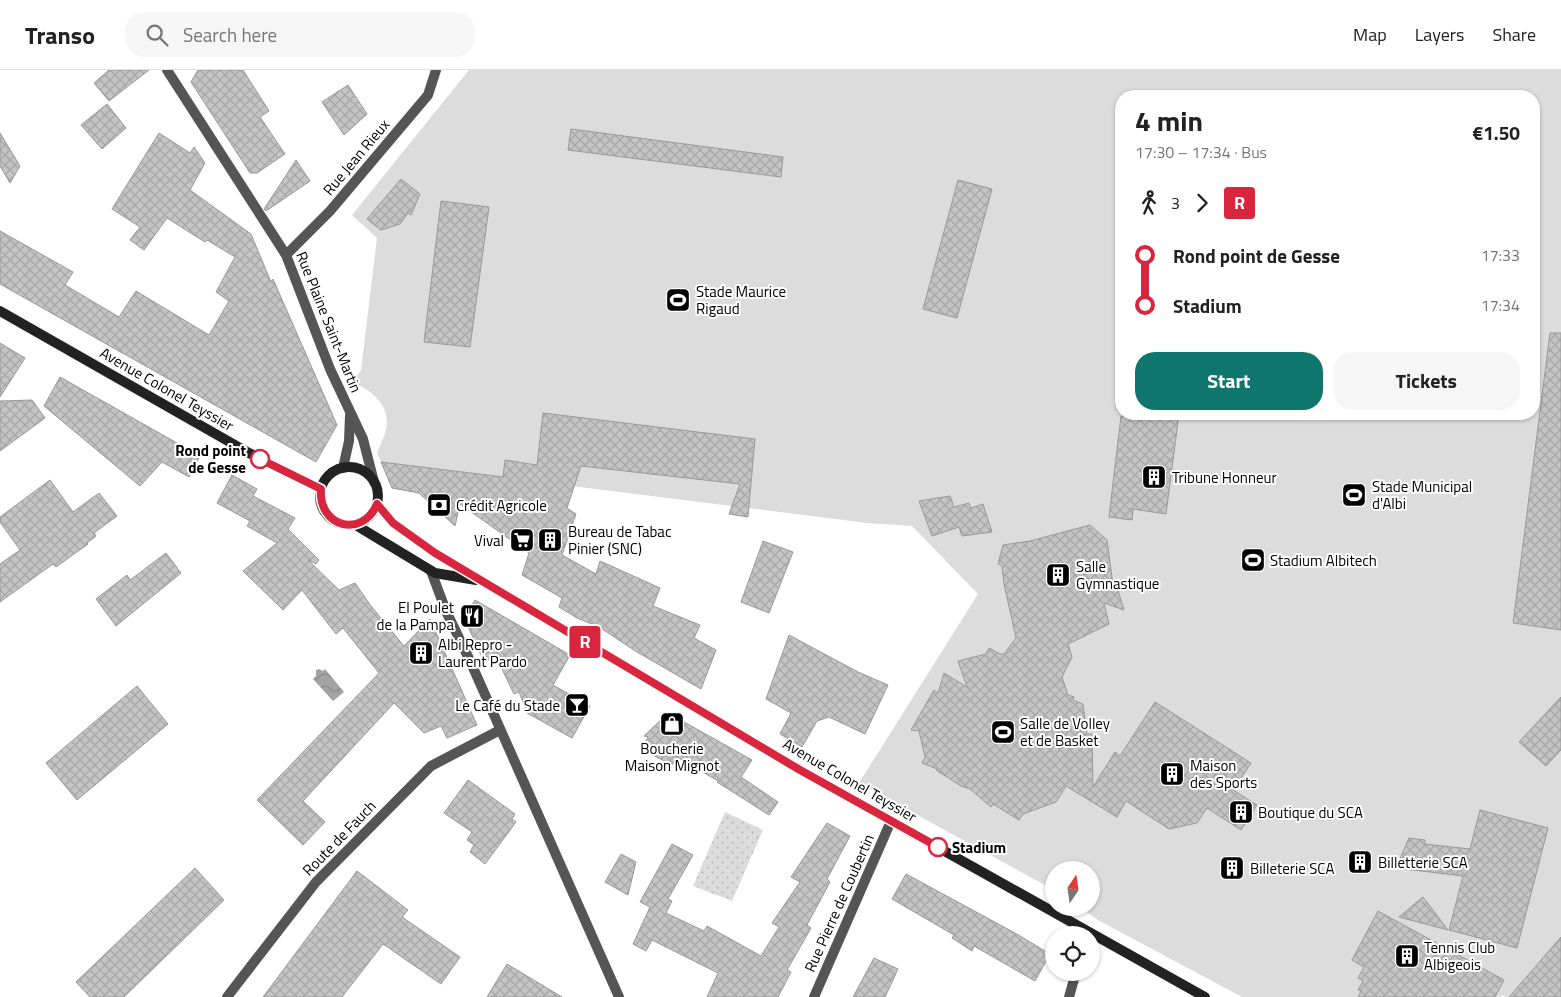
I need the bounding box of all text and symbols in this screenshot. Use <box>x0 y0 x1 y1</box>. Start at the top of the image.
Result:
search box <box>125 12 475 57</box>
text: Transo <box>25 17 95 53</box>
text: Search here <box>183 20 277 49</box>
icon: search <box>143 21 171 49</box>
text: Map <box>1353 21 1387 48</box>
text: Layers <box>1415 21 1464 48</box>
text: Share <box>1492 21 1536 48</box>
text: 4 min <box>1135 99 1203 142</box>
street label: Rue Jean Rieux <box>317 114 395 200</box>
text: €1.50 <box>1473 118 1520 147</box>
text: 17:30 – 17:34 · Bus <box>1135 140 1267 164</box>
icon: walk <box>1135 189 1163 217</box>
icon: forward <box>1188 189 1216 217</box>
text: R <box>1234 189 1245 216</box>
text: 3 <box>1171 191 1180 215</box>
text: Rond point de Gesse <box>1173 241 1340 270</box>
text: 17:33 <box>1481 243 1520 267</box>
street label: Rue Plaine Saint-Martin <box>290 248 368 396</box>
place label: Stade Maurice Rigaud <box>696 280 786 320</box>
sports icon: Stade Maurice Rigaud <box>665 287 691 313</box>
text: Stadium <box>1173 291 1242 320</box>
text: 17:34 <box>1481 293 1520 317</box>
street label: Avenue Colonel Teyssier <box>96 341 238 437</box>
button: Start <box>1135 352 1323 410</box>
button: Tickets <box>1333 352 1520 410</box>
place label: Rond point de Gesse <box>175 439 247 479</box>
marker: Rond point de Gesse <box>250 449 270 469</box>
building icon: Tribune Honneur <box>1141 464 1167 490</box>
place label: Tribune Honneur <box>1172 466 1277 489</box>
place label: Stade Municipal d'Albi <box>1372 475 1472 515</box>
sports icon: Stade Municipal d'Albi <box>1341 482 1367 508</box>
bank icon: Crédit Agricole <box>426 492 452 518</box>
place label: Crédit Agricole <box>456 494 547 517</box>
place label: Bureau de Tabac Pinier (SNC) <box>568 520 671 560</box>
supermarket icon: Vival <box>509 527 535 553</box>
building icon: Bureau de Tabac Pinier (SNC) <box>537 527 563 553</box>
place label: Vival <box>474 529 504 552</box>
sports icon: Stadium Albitech <box>1240 547 1266 573</box>
place label: Stadium Albitech <box>1270 549 1377 572</box>
place label: Salle Gymnastique <box>1076 555 1159 595</box>
building icon: Salle Gymnastique <box>1045 562 1071 588</box>
place label: El Poulet de la Pampa <box>377 596 455 636</box>
restaurant icon: El Poulet de la Pampa <box>459 603 485 629</box>
line badge: R <box>569 626 601 658</box>
text: R <box>579 628 591 655</box>
place label: Albi Repro - Laurent Pardo <box>438 633 527 673</box>
building icon: Albi Repro - Laurent Pardo <box>408 640 434 666</box>
bar icon: Le Café du Stade <box>564 692 590 718</box>
place label: Le Café du Stade <box>455 694 560 717</box>
shop icon: Boucherie Maison Mignot <box>659 711 685 737</box>
place label: Salle de Volley et de Basket <box>1020 712 1110 752</box>
sports icon: Salle de Volley et de Basket <box>990 719 1016 745</box>
street label: Avenue Colonel Teyssier <box>779 732 921 828</box>
place label: Boucherie Maison Mignot <box>625 737 720 777</box>
place label: Maison des Sports <box>1190 754 1257 794</box>
building icon: Maison des Sports <box>1159 761 1185 787</box>
street label: Route de Fauch <box>297 795 381 881</box>
building icon: Boutique du SCA <box>1228 799 1254 825</box>
place label: Boutique du SCA <box>1258 801 1363 824</box>
street label: Rue Pierre de Coubertin <box>798 830 880 976</box>
place label: Stadium <box>952 836 1006 859</box>
marker: Stadium <box>928 837 948 857</box>
building icon: Billetterie SCA <box>1347 849 1373 875</box>
place label: Billetterie SCA <box>1378 851 1468 874</box>
building icon: Billeterie SCA <box>1219 855 1245 881</box>
place label: Billeterie SCA <box>1250 857 1334 880</box>
north arrow <box>1045 861 1100 916</box>
map controls <box>1045 861 1100 981</box>
button: locate <box>1045 926 1100 981</box>
place label: Tennis Club Albigeois <box>1424 936 1495 976</box>
building icon: Tennis Club Albigeois <box>1394 943 1420 969</box>

